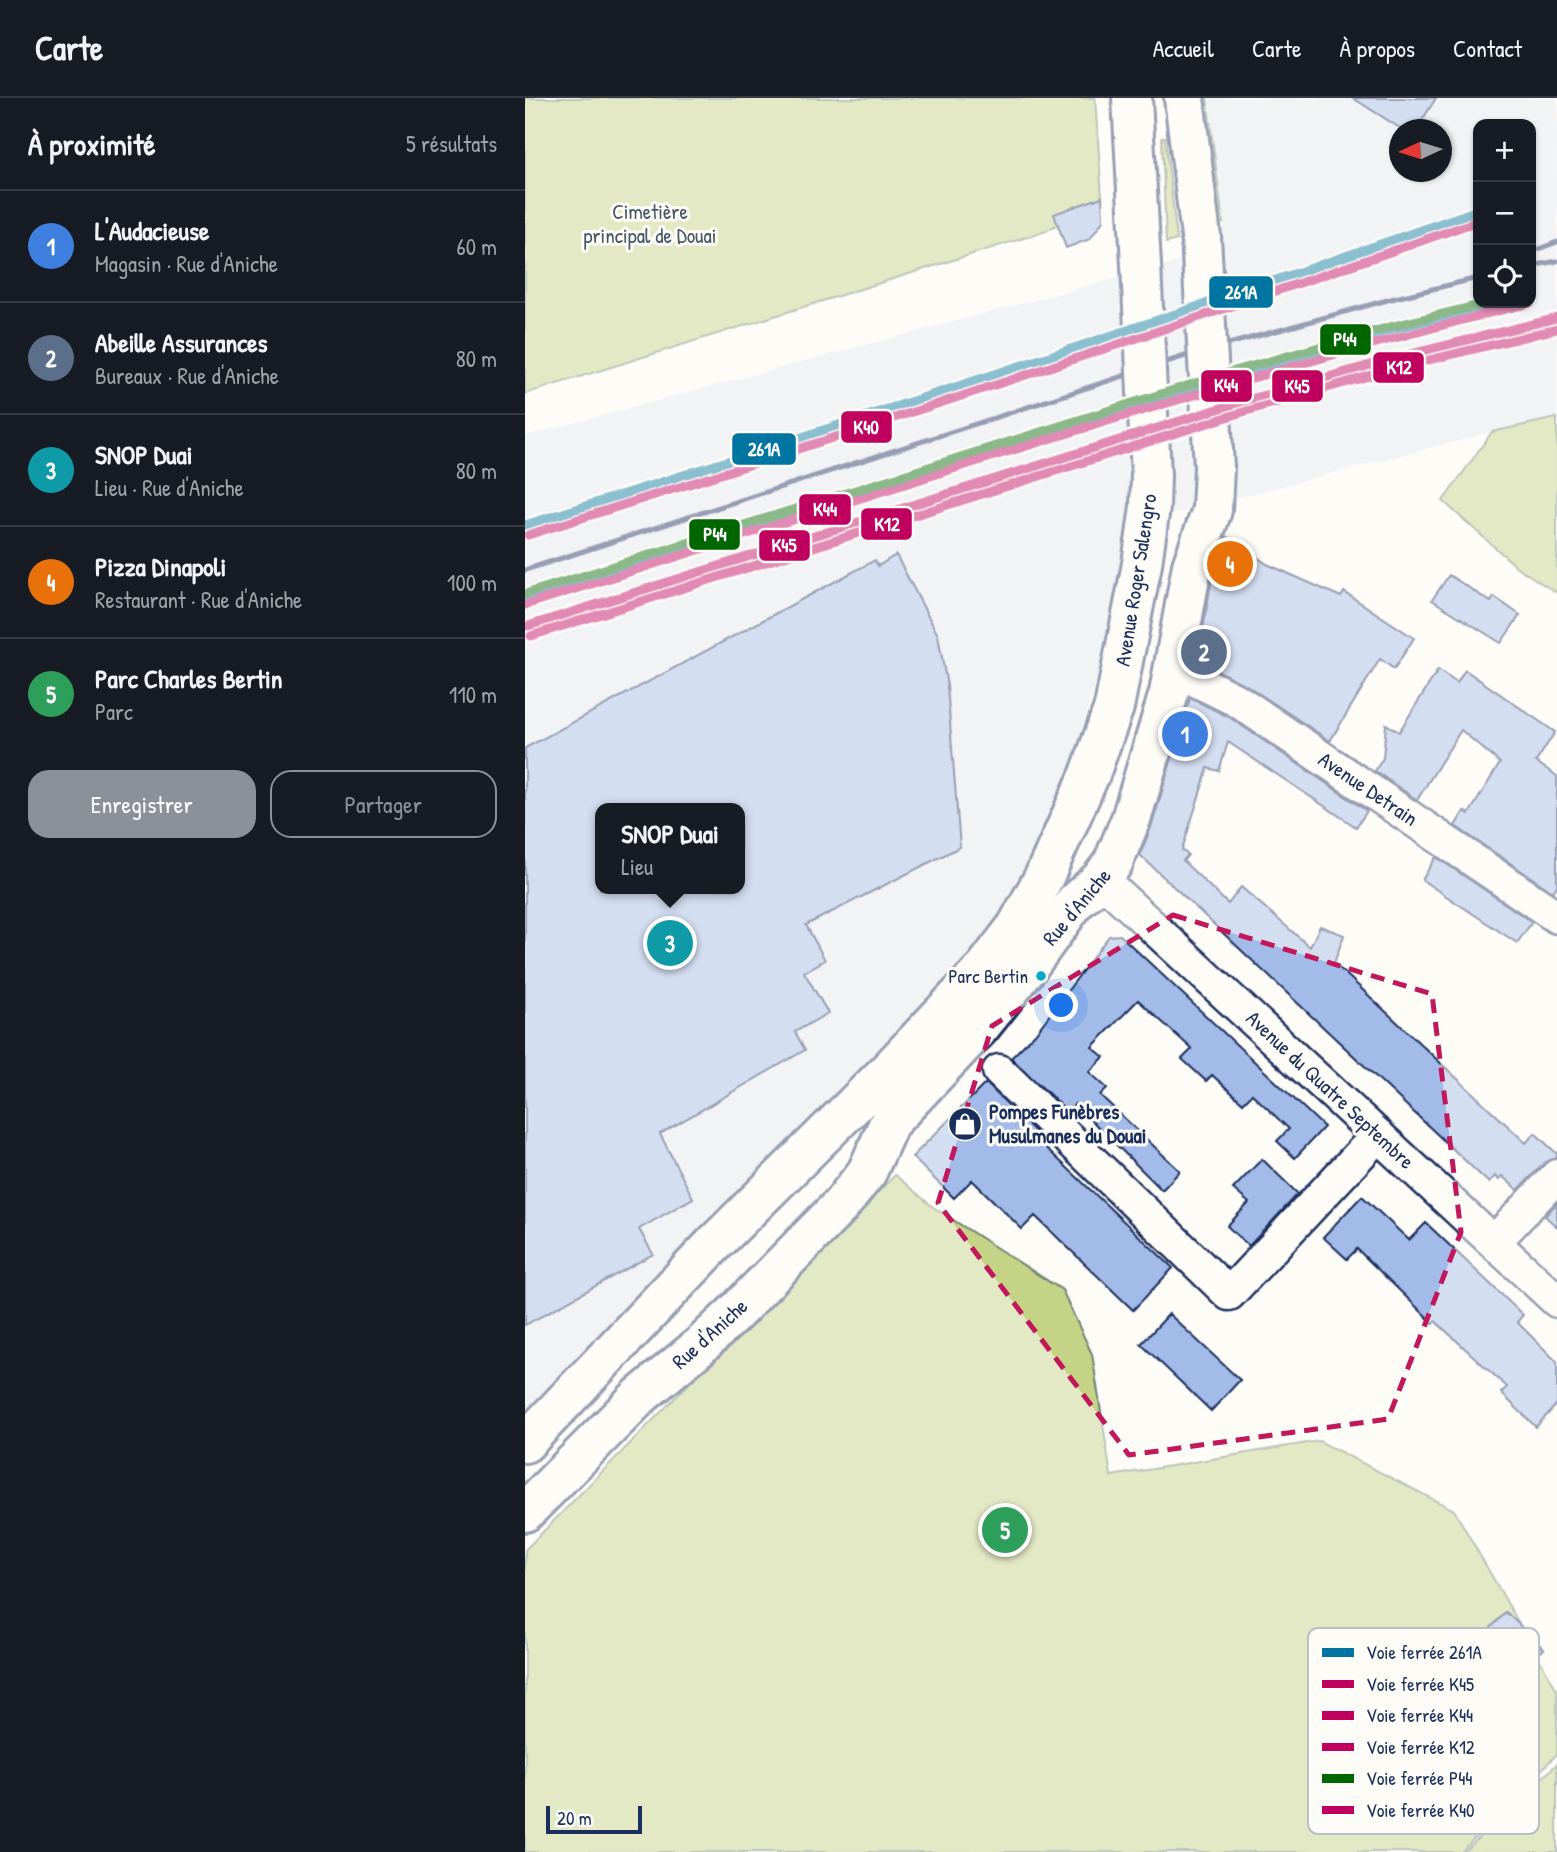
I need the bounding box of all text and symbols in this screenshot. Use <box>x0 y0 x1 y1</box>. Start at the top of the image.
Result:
text: Carte <box>35 26 103 70</box>
text: Accueil <box>1153 32 1214 64</box>
text: Carte <box>1252 32 1301 64</box>
text: À propos <box>1339 32 1415 64</box>
text: Contact <box>1453 32 1522 64</box>
north arrow <box>1389 119 1452 182</box>
map controls <box>1473 119 1536 308</box>
button: + <box>1473 119 1536 182</box>
text: À proximité <box>28 124 156 164</box>
text: 5 résultats <box>406 128 497 159</box>
button: − <box>1473 182 1536 245</box>
park label: Cimetière principal de Douai <box>584 197 716 250</box>
text: L'Audacieuse <box>95 213 209 248</box>
text: 1 <box>47 231 55 262</box>
text: 60 m <box>457 231 497 262</box>
button: locate <box>1473 245 1536 308</box>
text: Magasin · Rue d'Aniche <box>95 248 278 279</box>
line badge: 261A <box>1208 275 1274 309</box>
text: 261A <box>1225 279 1258 305</box>
line badge: P44 <box>1319 323 1372 356</box>
text: Abeille Assurances <box>95 325 268 360</box>
text: P44 <box>1333 326 1357 352</box>
text: 2 <box>46 343 56 374</box>
text: 80 m <box>456 343 497 374</box>
line badge: K12 <box>1372 351 1425 384</box>
text: K12 <box>1386 354 1412 380</box>
text: Bureaux · Rue d'Aniche <box>95 360 279 391</box>
line badge: K44 <box>1200 369 1253 403</box>
line badge: K45 <box>1271 369 1324 403</box>
text: K44 <box>1214 372 1238 398</box>
text: K45 <box>1284 373 1311 399</box>
line badge: K40 <box>840 410 893 444</box>
text: K40 <box>853 414 879 440</box>
line badge: 261A <box>731 432 797 466</box>
text: 261A <box>748 436 781 462</box>
text: SNOP Duai <box>95 437 192 472</box>
text: 3 <box>46 455 56 486</box>
text: 80 m <box>456 455 497 486</box>
text: Lieu · Rue d'Aniche <box>95 472 244 503</box>
street label: Avenue Roger Salengro <box>1108 492 1163 668</box>
line badge: K44 <box>798 493 852 526</box>
text: K44 <box>813 496 837 522</box>
line badge: K12 <box>860 507 913 541</box>
text: K12 <box>874 511 900 537</box>
line badge: P44 <box>688 518 741 551</box>
text: P44 <box>703 521 727 547</box>
line badge: K45 <box>758 529 811 562</box>
text: K45 <box>771 532 798 558</box>
pin: 4 <box>1207 538 1253 590</box>
text: Pizza Dinapoli <box>95 549 226 584</box>
text: 4 <box>47 567 55 598</box>
text: 100 m <box>447 567 497 598</box>
text: Restaurant · Rue d'Aniche <box>95 584 302 615</box>
pin: 2 <box>1181 626 1227 678</box>
text: Parc Charles Bertin <box>95 661 282 696</box>
text: 5 <box>46 679 56 710</box>
text: 110 m <box>449 679 497 710</box>
text: Parc <box>95 696 133 727</box>
pin: 1 <box>1162 708 1208 760</box>
street label: Avenue Detrain <box>1313 745 1424 833</box>
button: Enregistrer <box>28 770 256 838</box>
button: Partager <box>270 770 497 838</box>
popup <box>595 803 745 894</box>
text: SNOP Duai <box>621 816 719 851</box>
text: Lieu <box>621 851 653 882</box>
street label: Rue d'Aniche <box>1036 862 1117 951</box>
pin: 3 <box>647 917 693 969</box>
place label: Parc Bertin <box>948 963 1028 989</box>
marker: Parc Bertin <box>1034 969 1048 983</box>
your location <box>1044 988 1078 1022</box>
street label: Avenue du Quatre Septembre <box>1240 1004 1421 1175</box>
place label: Pompes Funèbres Musulmanes du Douai <box>989 1097 1146 1150</box>
shop icon: Pompes Funèbres Musulmanes du Douai <box>946 1105 984 1143</box>
street label: Rue d'Aniche <box>666 1292 754 1375</box>
pin: 5 <box>982 1504 1028 1556</box>
legend <box>1308 1628 1539 1834</box>
text: Voie ferrée 261A <box>1366 1639 1482 1665</box>
text: Voie ferrée K45 <box>1366 1671 1474 1697</box>
text: Voie ferrée K44 <box>1366 1702 1473 1728</box>
text: Voie ferrée K12 <box>1366 1734 1475 1760</box>
text: Voie ferrée P44 <box>1366 1765 1472 1791</box>
text: Voie ferrée K40 <box>1366 1797 1475 1823</box>
scale bar <box>546 1803 642 1835</box>
text: 20 m <box>557 1805 592 1831</box>

